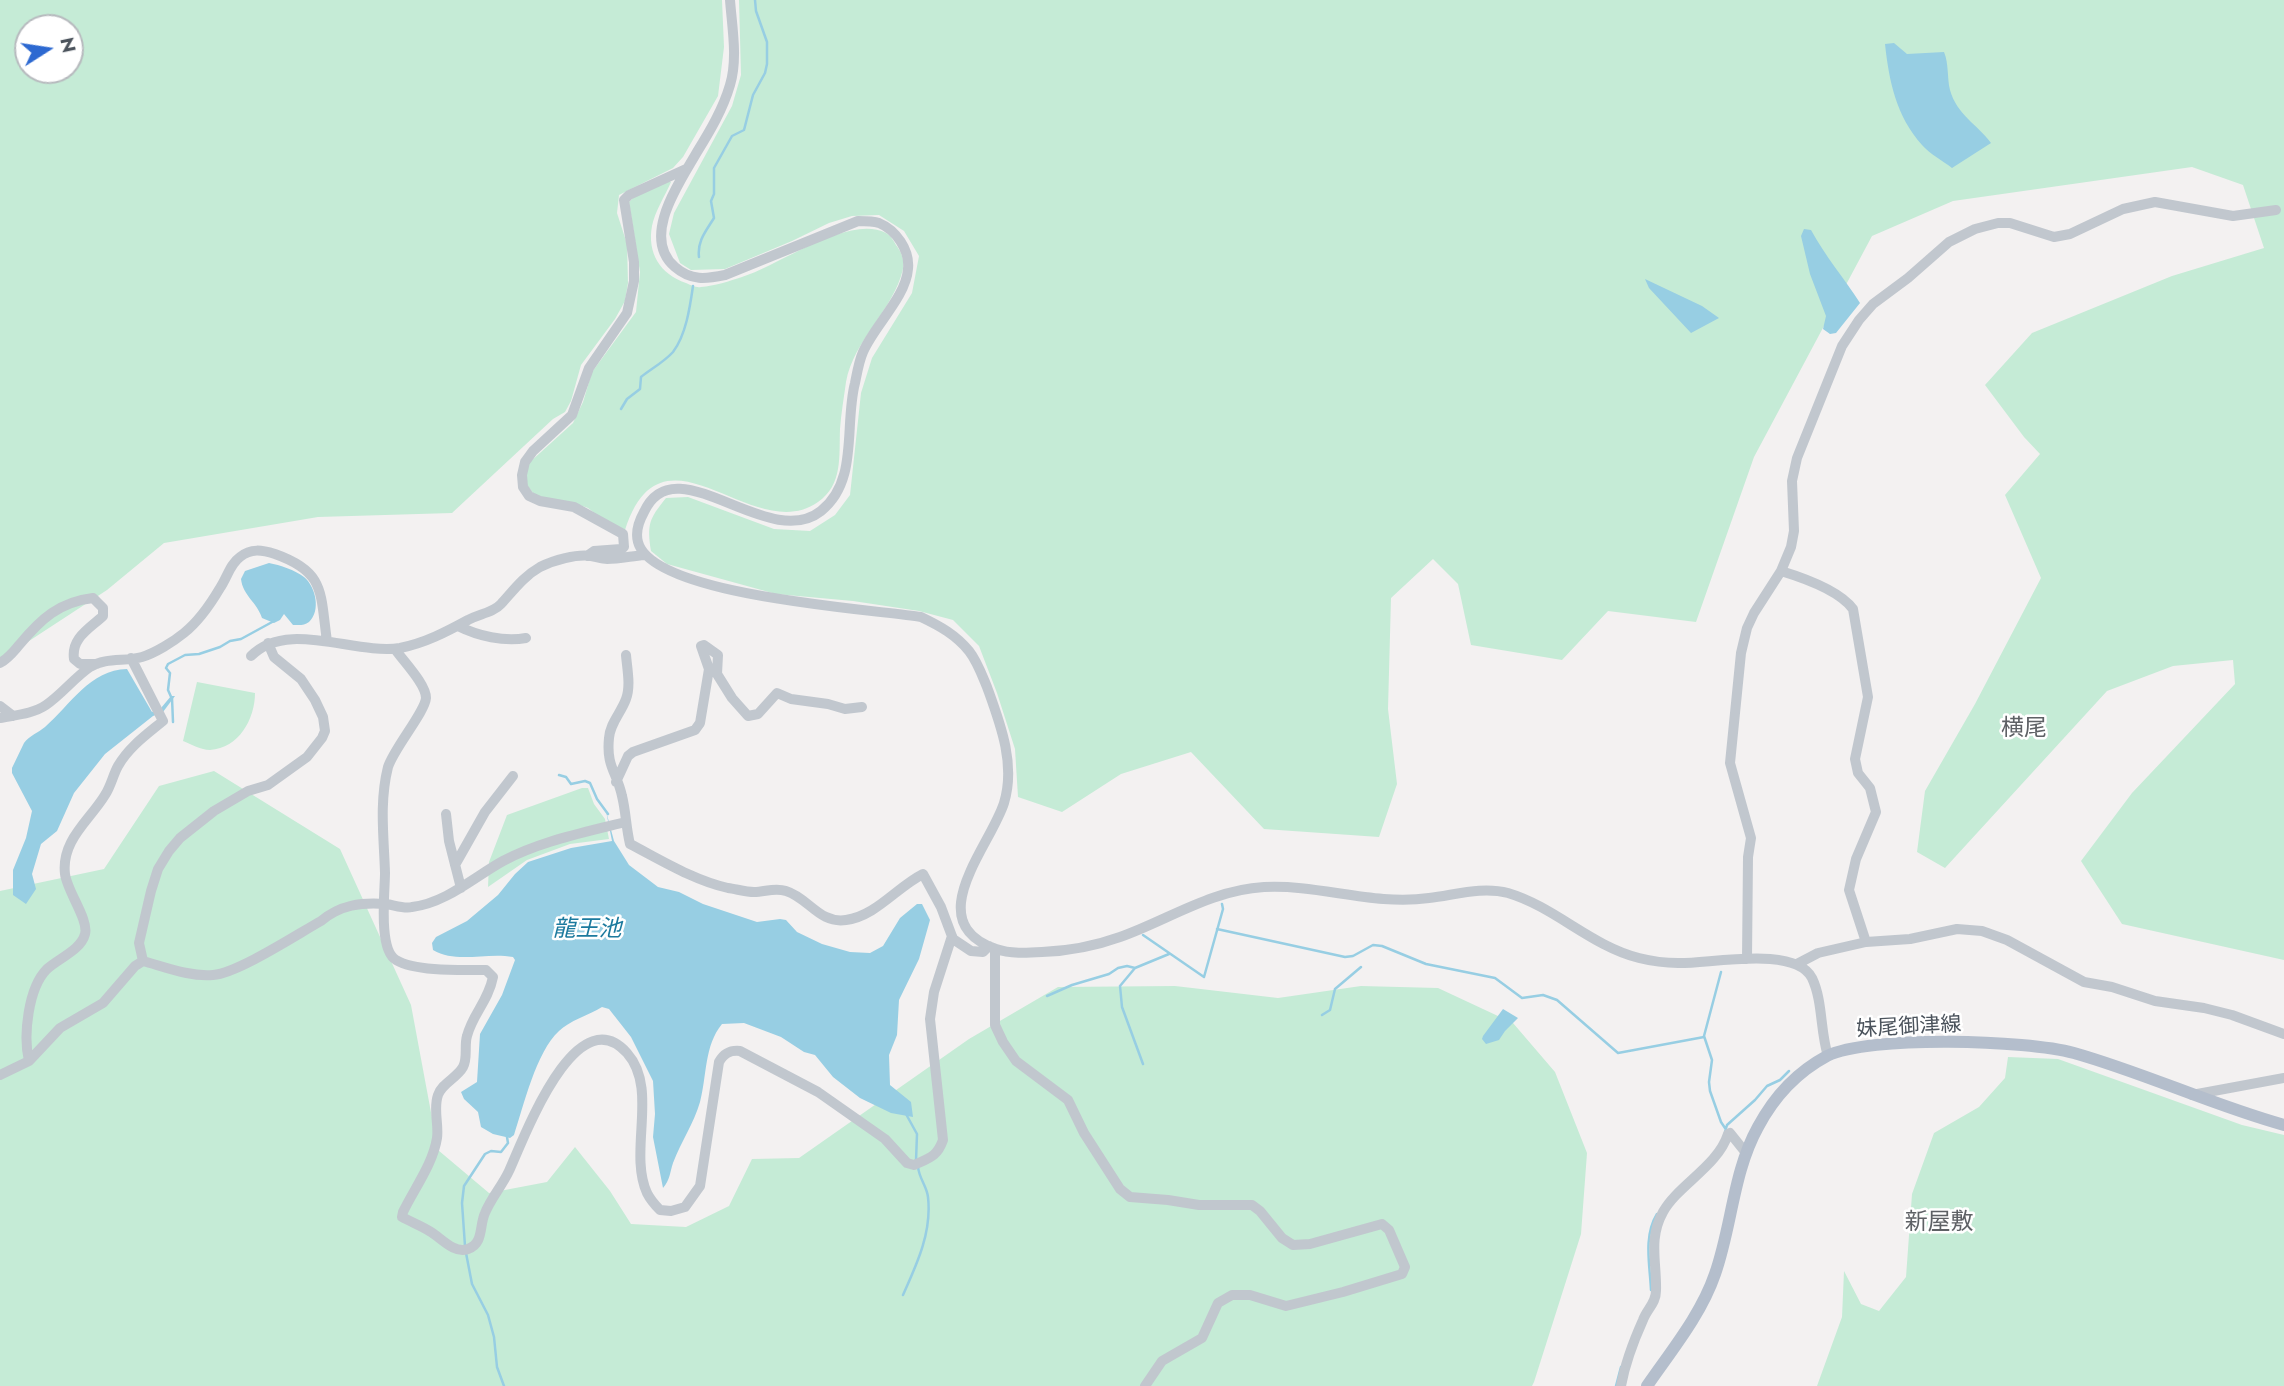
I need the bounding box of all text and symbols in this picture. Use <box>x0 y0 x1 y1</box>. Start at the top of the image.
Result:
north arrow <box>14 14 84 84</box>
text: N <box>53 35 83 55</box>
district label: 横尾 <box>2001 715 2047 743</box>
water label: 龍王池 <box>553 916 621 944</box>
street label: 妹尾御津線 <box>1856 1013 1962 1043</box>
district label: 新屋敷 <box>1905 1209 1973 1237</box>

